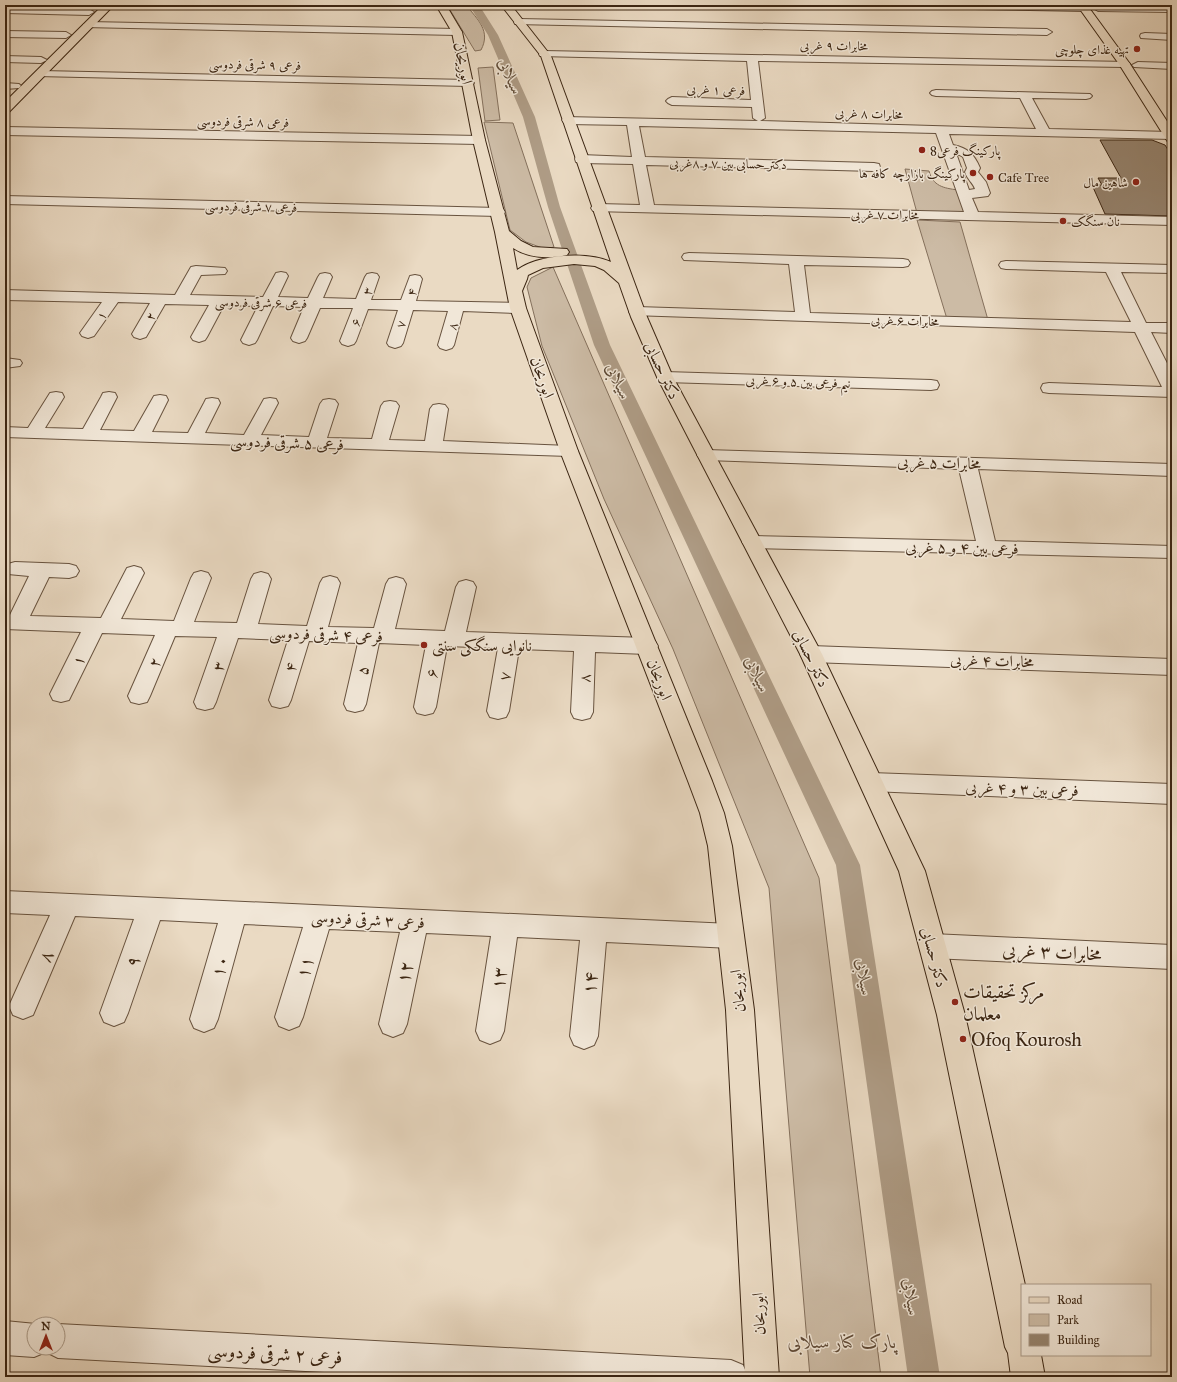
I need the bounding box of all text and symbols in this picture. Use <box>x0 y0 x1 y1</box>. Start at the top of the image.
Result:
street label: مخابرات ۹ غربی <box>800 37 868 56</box>
street label: ابوریحان <box>449 40 477 86</box>
place label: تهیه غذای چلوچی <box>1055 42 1129 58</box>
marker: تهیه غذای چلوچی <box>1132 44 1142 54</box>
water label: سیلابی <box>492 55 528 99</box>
street label: فرعی ۹ شرقی فردوسی <box>209 56 302 75</box>
street label: فرعی ۱ غربی <box>686 81 746 100</box>
street label: مخابرات ۸ غربی <box>835 105 903 124</box>
street label: فرعی ۸ شرقی فردوسی <box>197 113 290 132</box>
place label: پارکینگ فرعی8 <box>930 142 1001 160</box>
marker: پارکینگ فرعی8 <box>917 145 927 155</box>
street label: دکتر حسابی بین ۷ و ۸غربی <box>669 155 787 174</box>
place label: پارکینگ بازارچه کافه ها <box>859 165 966 183</box>
marker: پارکینگ بازارچه کافه ها <box>968 168 978 178</box>
place label: Cafe Tree <box>998 170 1050 186</box>
marker: Cafe Tree <box>985 172 995 182</box>
place label: شاهین مال <box>1083 175 1128 191</box>
marker: شاهین مال <box>1131 177 1141 187</box>
street label: فرعی ۷ شرقی فردوسی <box>205 198 298 217</box>
street label: مخابرات ۷ غربی <box>851 206 919 225</box>
place label: نان سنگک <box>1071 213 1120 230</box>
marker: نان سنگک <box>1058 216 1068 226</box>
street label: ۳ <box>359 285 377 298</box>
street label: ۴ <box>403 286 421 299</box>
street label: فرعی ۶ شرقی فردوسی <box>215 294 308 313</box>
street label: ۱ <box>93 308 111 323</box>
street label: ۲ <box>142 309 160 324</box>
street label: مخابرات ۶ غربی <box>871 312 939 331</box>
street label: ۶ <box>347 316 365 329</box>
street label: ۷ <box>392 318 410 330</box>
street label: ۸ <box>444 320 462 332</box>
street label: دکتر حسابی <box>639 338 684 403</box>
street label: ابوریحان <box>525 354 559 401</box>
water label: سیلابی <box>599 360 636 404</box>
street label: نیم فرعی بین ۵ و ۶ غربی <box>745 372 851 397</box>
street label: فرعی ۵ شرقی فردوسی <box>230 431 344 456</box>
street label: مخابرات ۵ غربی <box>897 452 982 475</box>
street label: فرعی بین ۴ و ۵ غربی <box>905 537 1019 560</box>
street label: فرعی ۴ شرقی فردوسی <box>269 623 383 648</box>
street label: دکتر حسابی <box>788 626 834 691</box>
place label: نانوایی سنگکی سنتی <box>432 635 532 657</box>
marker: نانوایی سنگکی سنتی <box>419 640 429 650</box>
street label: مخابرات ۴ غربی <box>950 650 1035 673</box>
street label: ۱ <box>68 652 89 669</box>
water label: سیلابی <box>738 653 775 697</box>
street label: ۲ <box>144 654 165 670</box>
street label: ابوریحان <box>642 656 676 703</box>
street label: ۳ <box>208 659 229 674</box>
street label: ۴ <box>280 660 301 674</box>
street label: ۵ <box>352 663 373 677</box>
street label: ۶ <box>421 667 442 680</box>
street label: ۷ <box>494 670 515 682</box>
street label: ۸ <box>575 673 594 683</box>
street label: فرعی بین ۳ و ۴ غربی <box>965 777 1079 802</box>
street label: فرعی ۳ شرقی فردوسی <box>311 907 425 934</box>
street label: دکتر حسابی <box>915 925 952 990</box>
street label: مخابرات ۳ غربی <box>1001 937 1103 969</box>
street label: ۸ <box>33 947 58 966</box>
street label: ۹ <box>120 952 145 970</box>
street label: ۱۰ <box>205 952 234 980</box>
street label: ۱۱ <box>290 953 319 981</box>
water label: سیلابی <box>849 957 878 998</box>
street label: ۱۲ <box>391 959 418 985</box>
street label: ۱۳ <box>486 965 511 991</box>
street label: ابوریحان <box>726 969 750 1013</box>
street label: ۱۴ <box>577 971 602 995</box>
place label: مرکز تحقیقات معلمان <box>963 980 1044 1025</box>
marker: مرکز تحقیقات معلمان <box>950 997 960 1007</box>
place label: Ofoq Kourosh <box>971 1028 1082 1052</box>
marker: Ofoq Kourosh <box>958 1034 968 1044</box>
water label: سیلابی <box>896 1277 925 1318</box>
legend <box>1021 1284 1151 1356</box>
street label: ابوریحان <box>748 1292 770 1336</box>
text: Road <box>1057 1293 1083 1307</box>
text: Park <box>1057 1313 1079 1327</box>
north arrow <box>26 1316 66 1356</box>
text: N <box>41 1320 51 1333</box>
park label: پارک کنار سیلابی <box>787 1330 898 1356</box>
text: Building <box>1057 1333 1100 1348</box>
street label: فرعی ۲ شرقی فردوسی <box>207 1338 343 1371</box>

